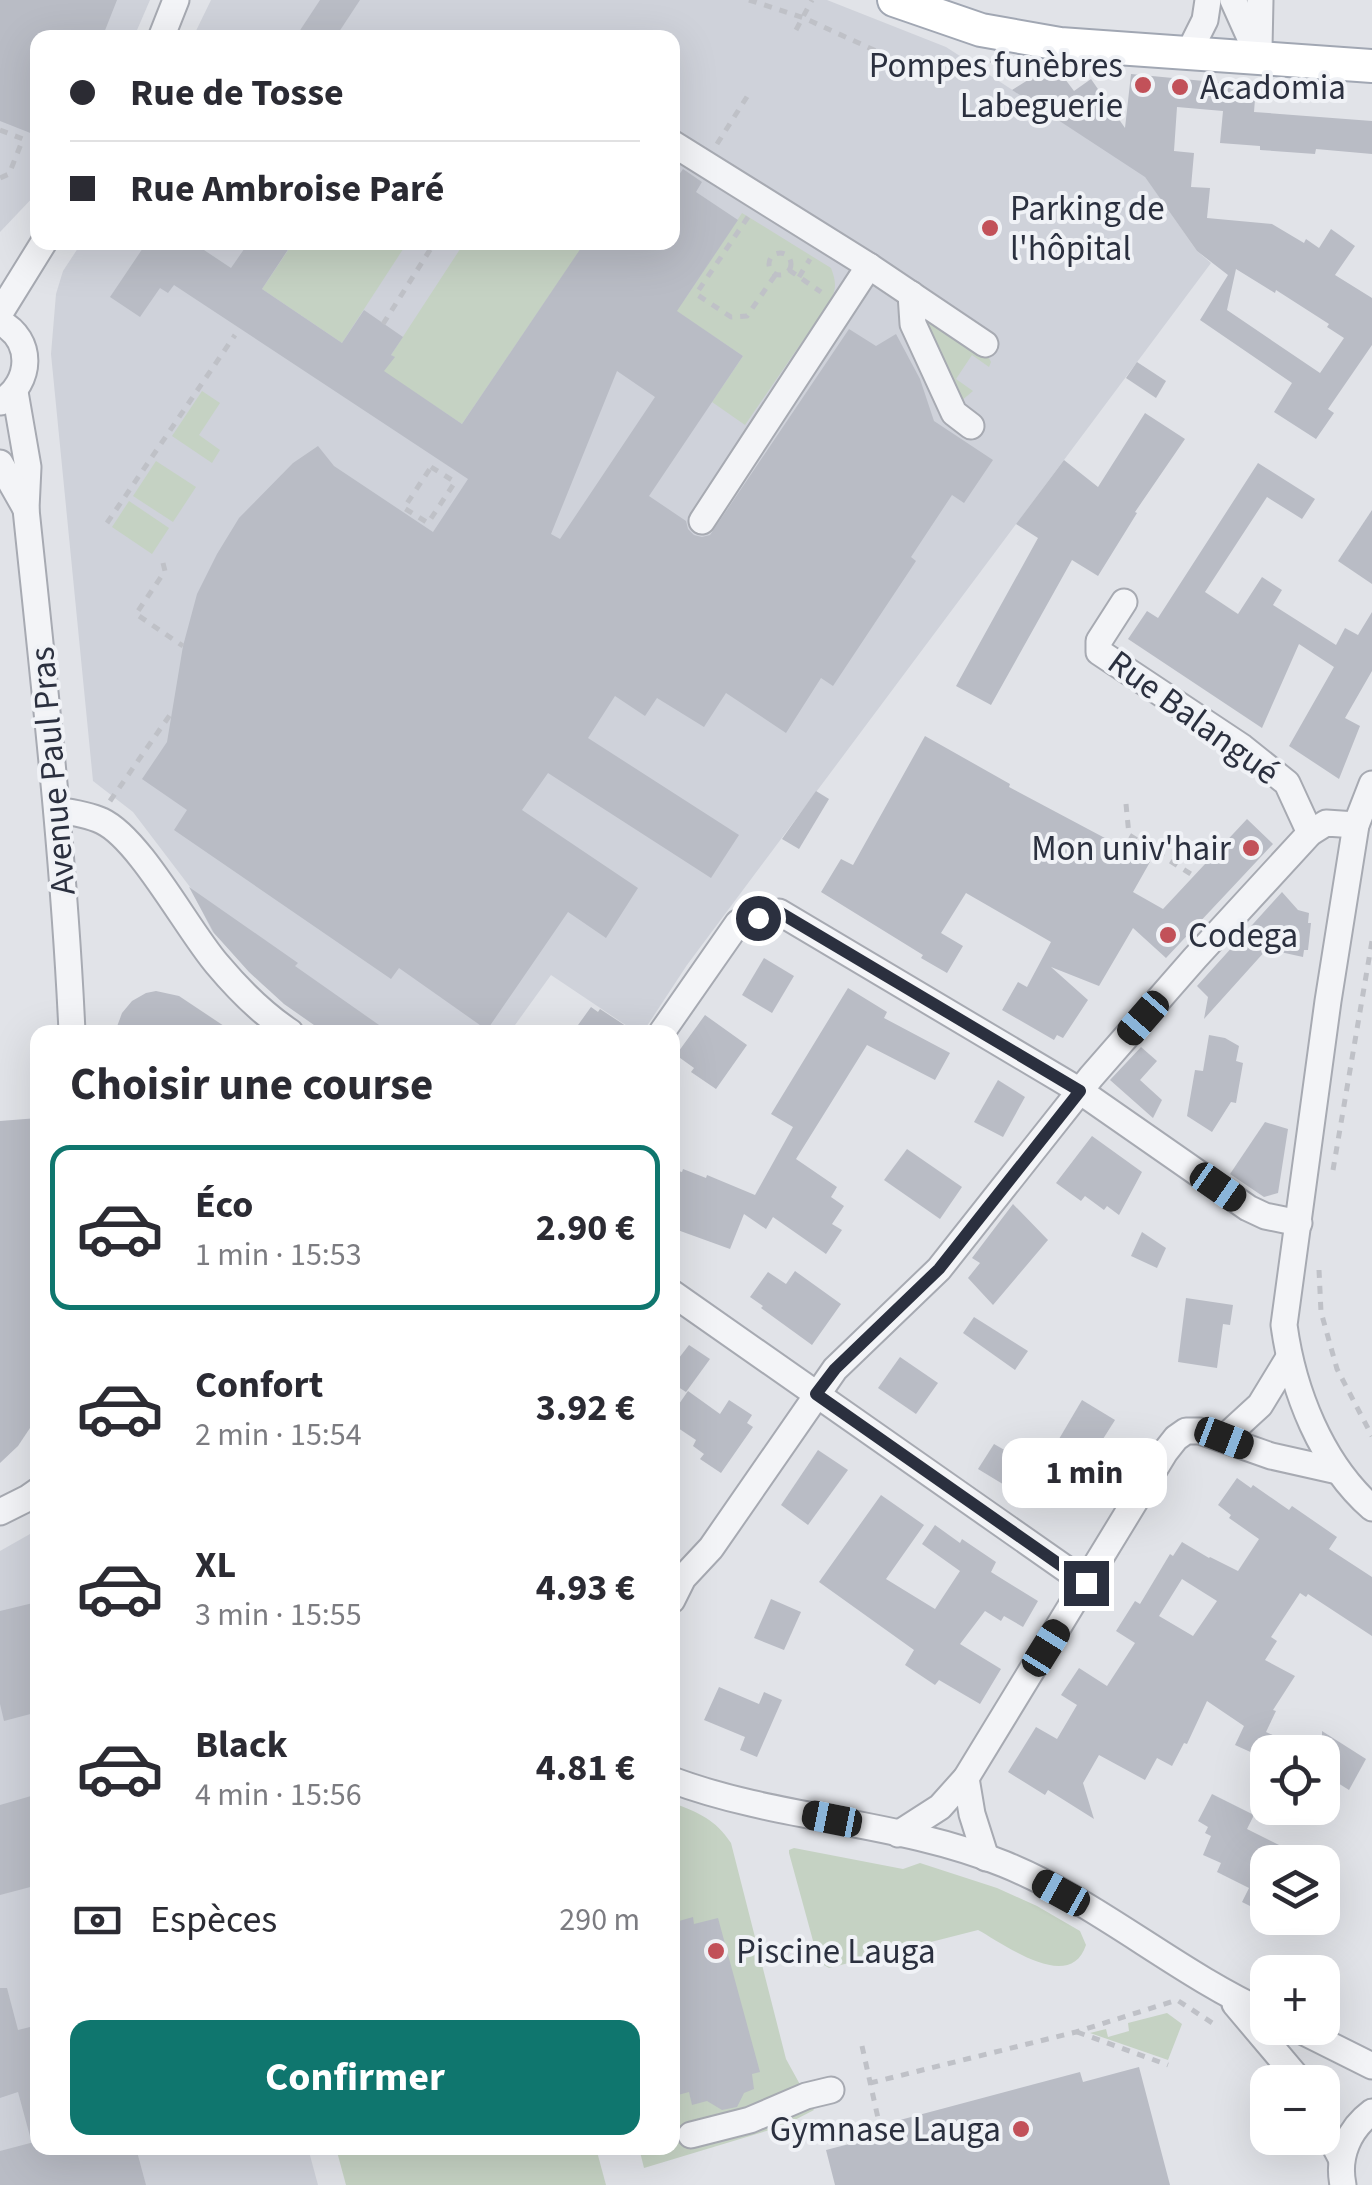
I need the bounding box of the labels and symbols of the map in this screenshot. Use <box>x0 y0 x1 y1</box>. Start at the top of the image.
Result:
place label: Pompes funèbres Labeguerie <box>869 41 1123 131</box>
place label: Acadomia <box>1200 63 1346 113</box>
marker: Pompes funèbres Labeguerie <box>1132 74 1154 96</box>
marker: Acadomia <box>1169 76 1191 98</box>
place label: Parking de l'hôpital <box>1010 184 1165 274</box>
marker: Parking de l'hôpital <box>979 217 1001 239</box>
street label: Rue Balangué <box>1097 638 1290 797</box>
street label: Avenue Paul Pras <box>17 645 89 897</box>
place label: Mon univ'hair <box>1031 824 1232 874</box>
marker: Mon univ'hair <box>1240 837 1262 859</box>
route start <box>736 896 781 941</box>
place label: Codega <box>1188 911 1298 961</box>
marker: Codega <box>1157 924 1179 946</box>
car <box>1112 986 1174 1050</box>
car <box>1185 1158 1251 1216</box>
car <box>1191 1413 1257 1463</box>
callout: 1 min <box>1004 1438 1168 1508</box>
route end <box>1064 1561 1109 1606</box>
car <box>1017 1615 1075 1681</box>
car <box>800 1799 864 1839</box>
car <box>1027 1865 1095 1921</box>
place label: Piscine Lauga <box>736 1927 936 1977</box>
marker: Piscine Lauga <box>705 1940 727 1962</box>
place label: Gymnase Lauga <box>770 2105 1001 2155</box>
marker: Gymnase Lauga <box>1010 2118 1032 2140</box>

